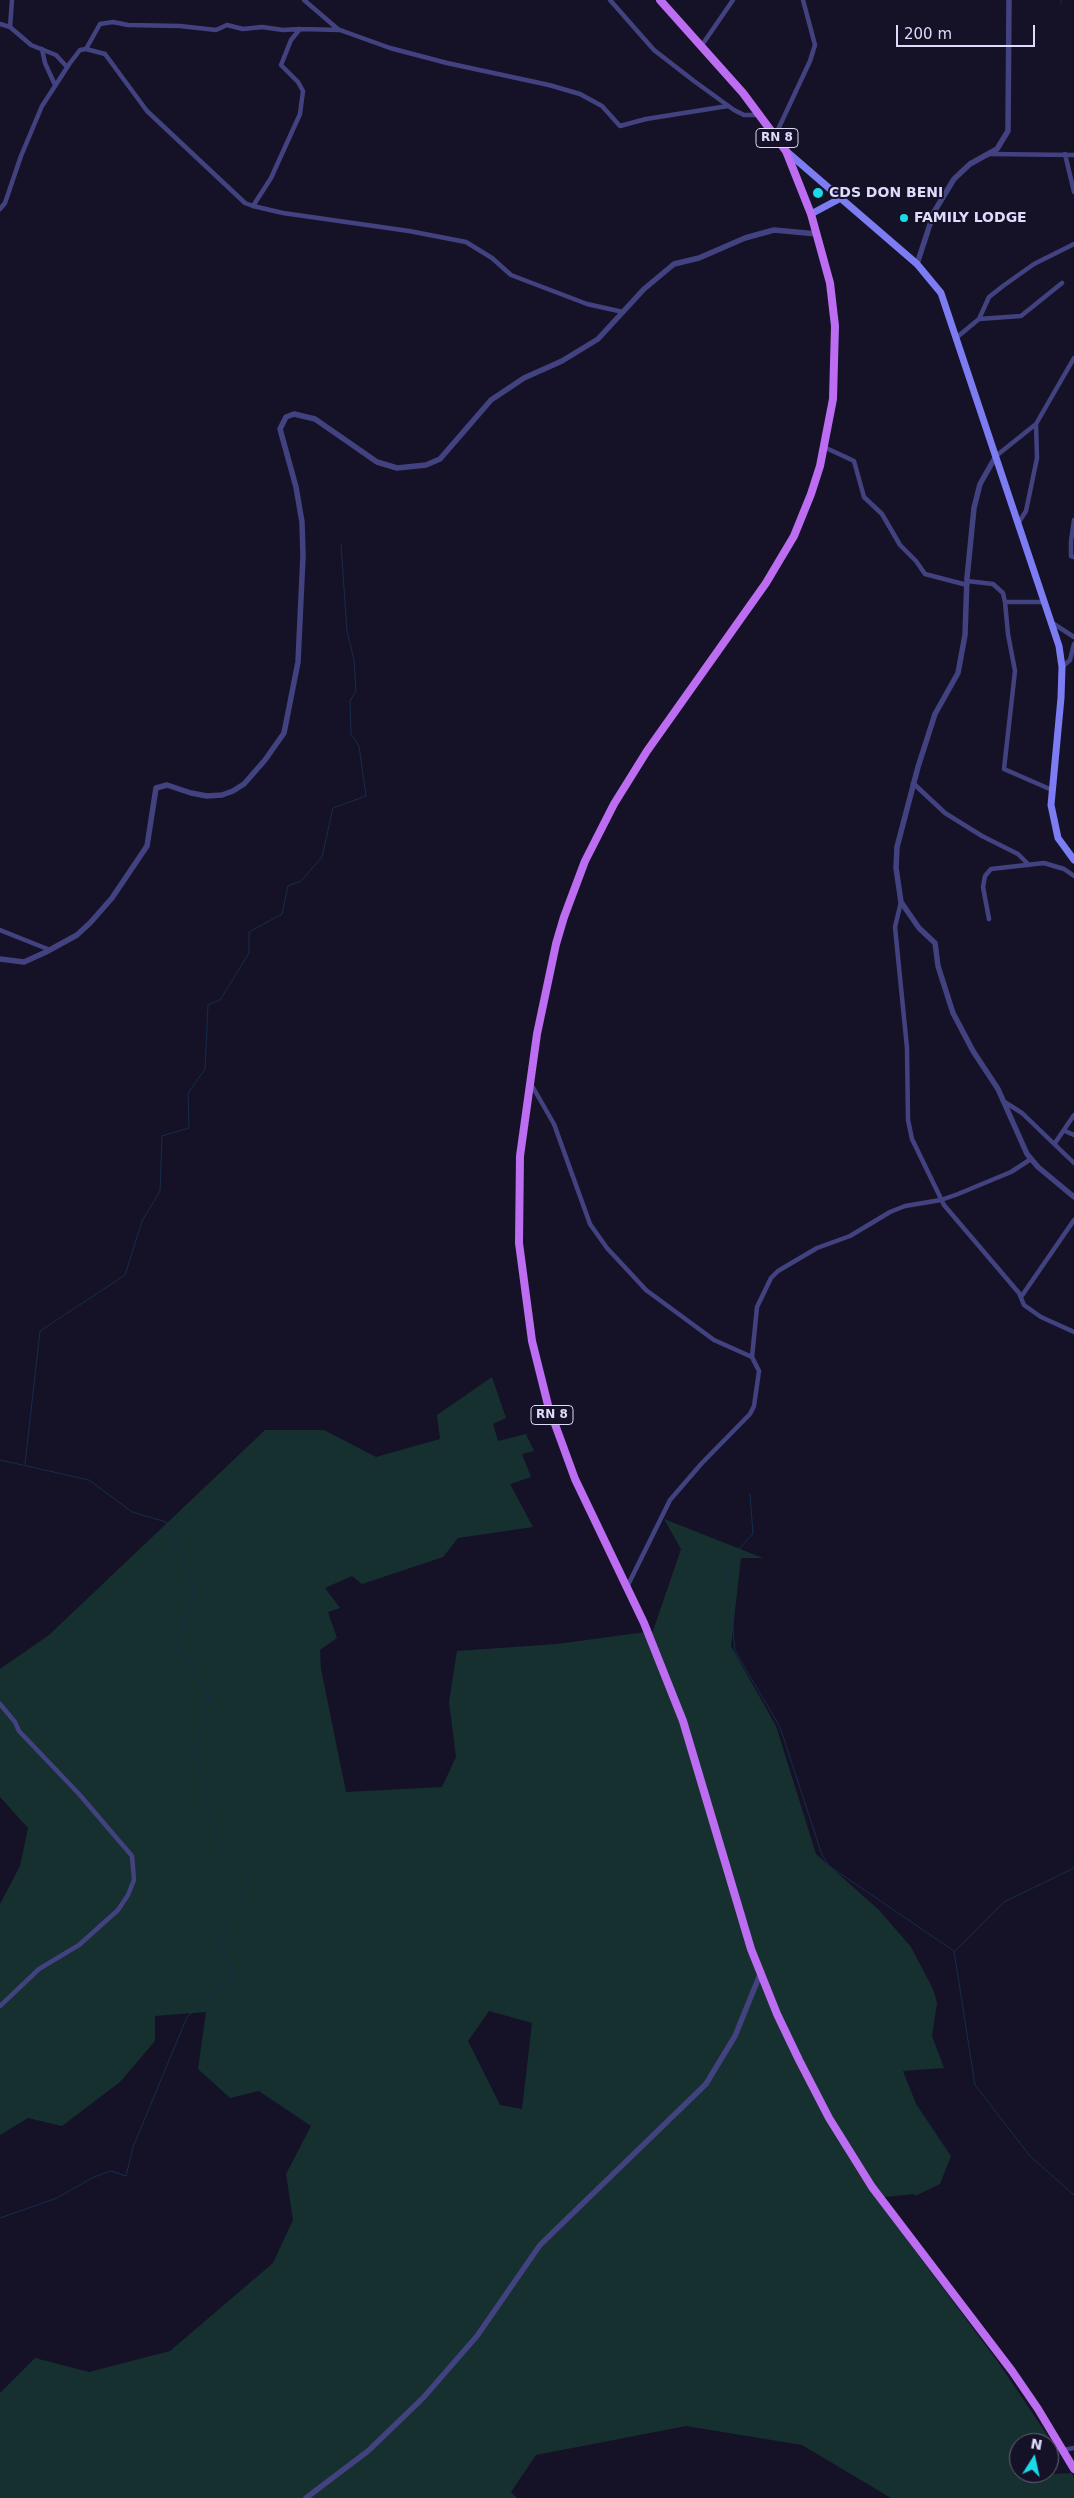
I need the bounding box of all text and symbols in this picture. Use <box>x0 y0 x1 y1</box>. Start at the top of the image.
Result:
scale bar <box>899 15 1038 47</box>
text: 200 m <box>904 25 952 43</box>
road number: RN 8 <box>756 128 798 148</box>
place label: CDS DON BENI <box>829 185 943 201</box>
marker: CDS DON BENI <box>811 186 825 200</box>
place label: FAMILY LODGE <box>914 210 1027 226</box>
marker: FAMILY LODGE <box>898 212 910 224</box>
road number: RN 8 <box>531 1406 573 1424</box>
north arrow <box>1009 2433 1059 2483</box>
text: N <box>1029 2435 1044 2453</box>

